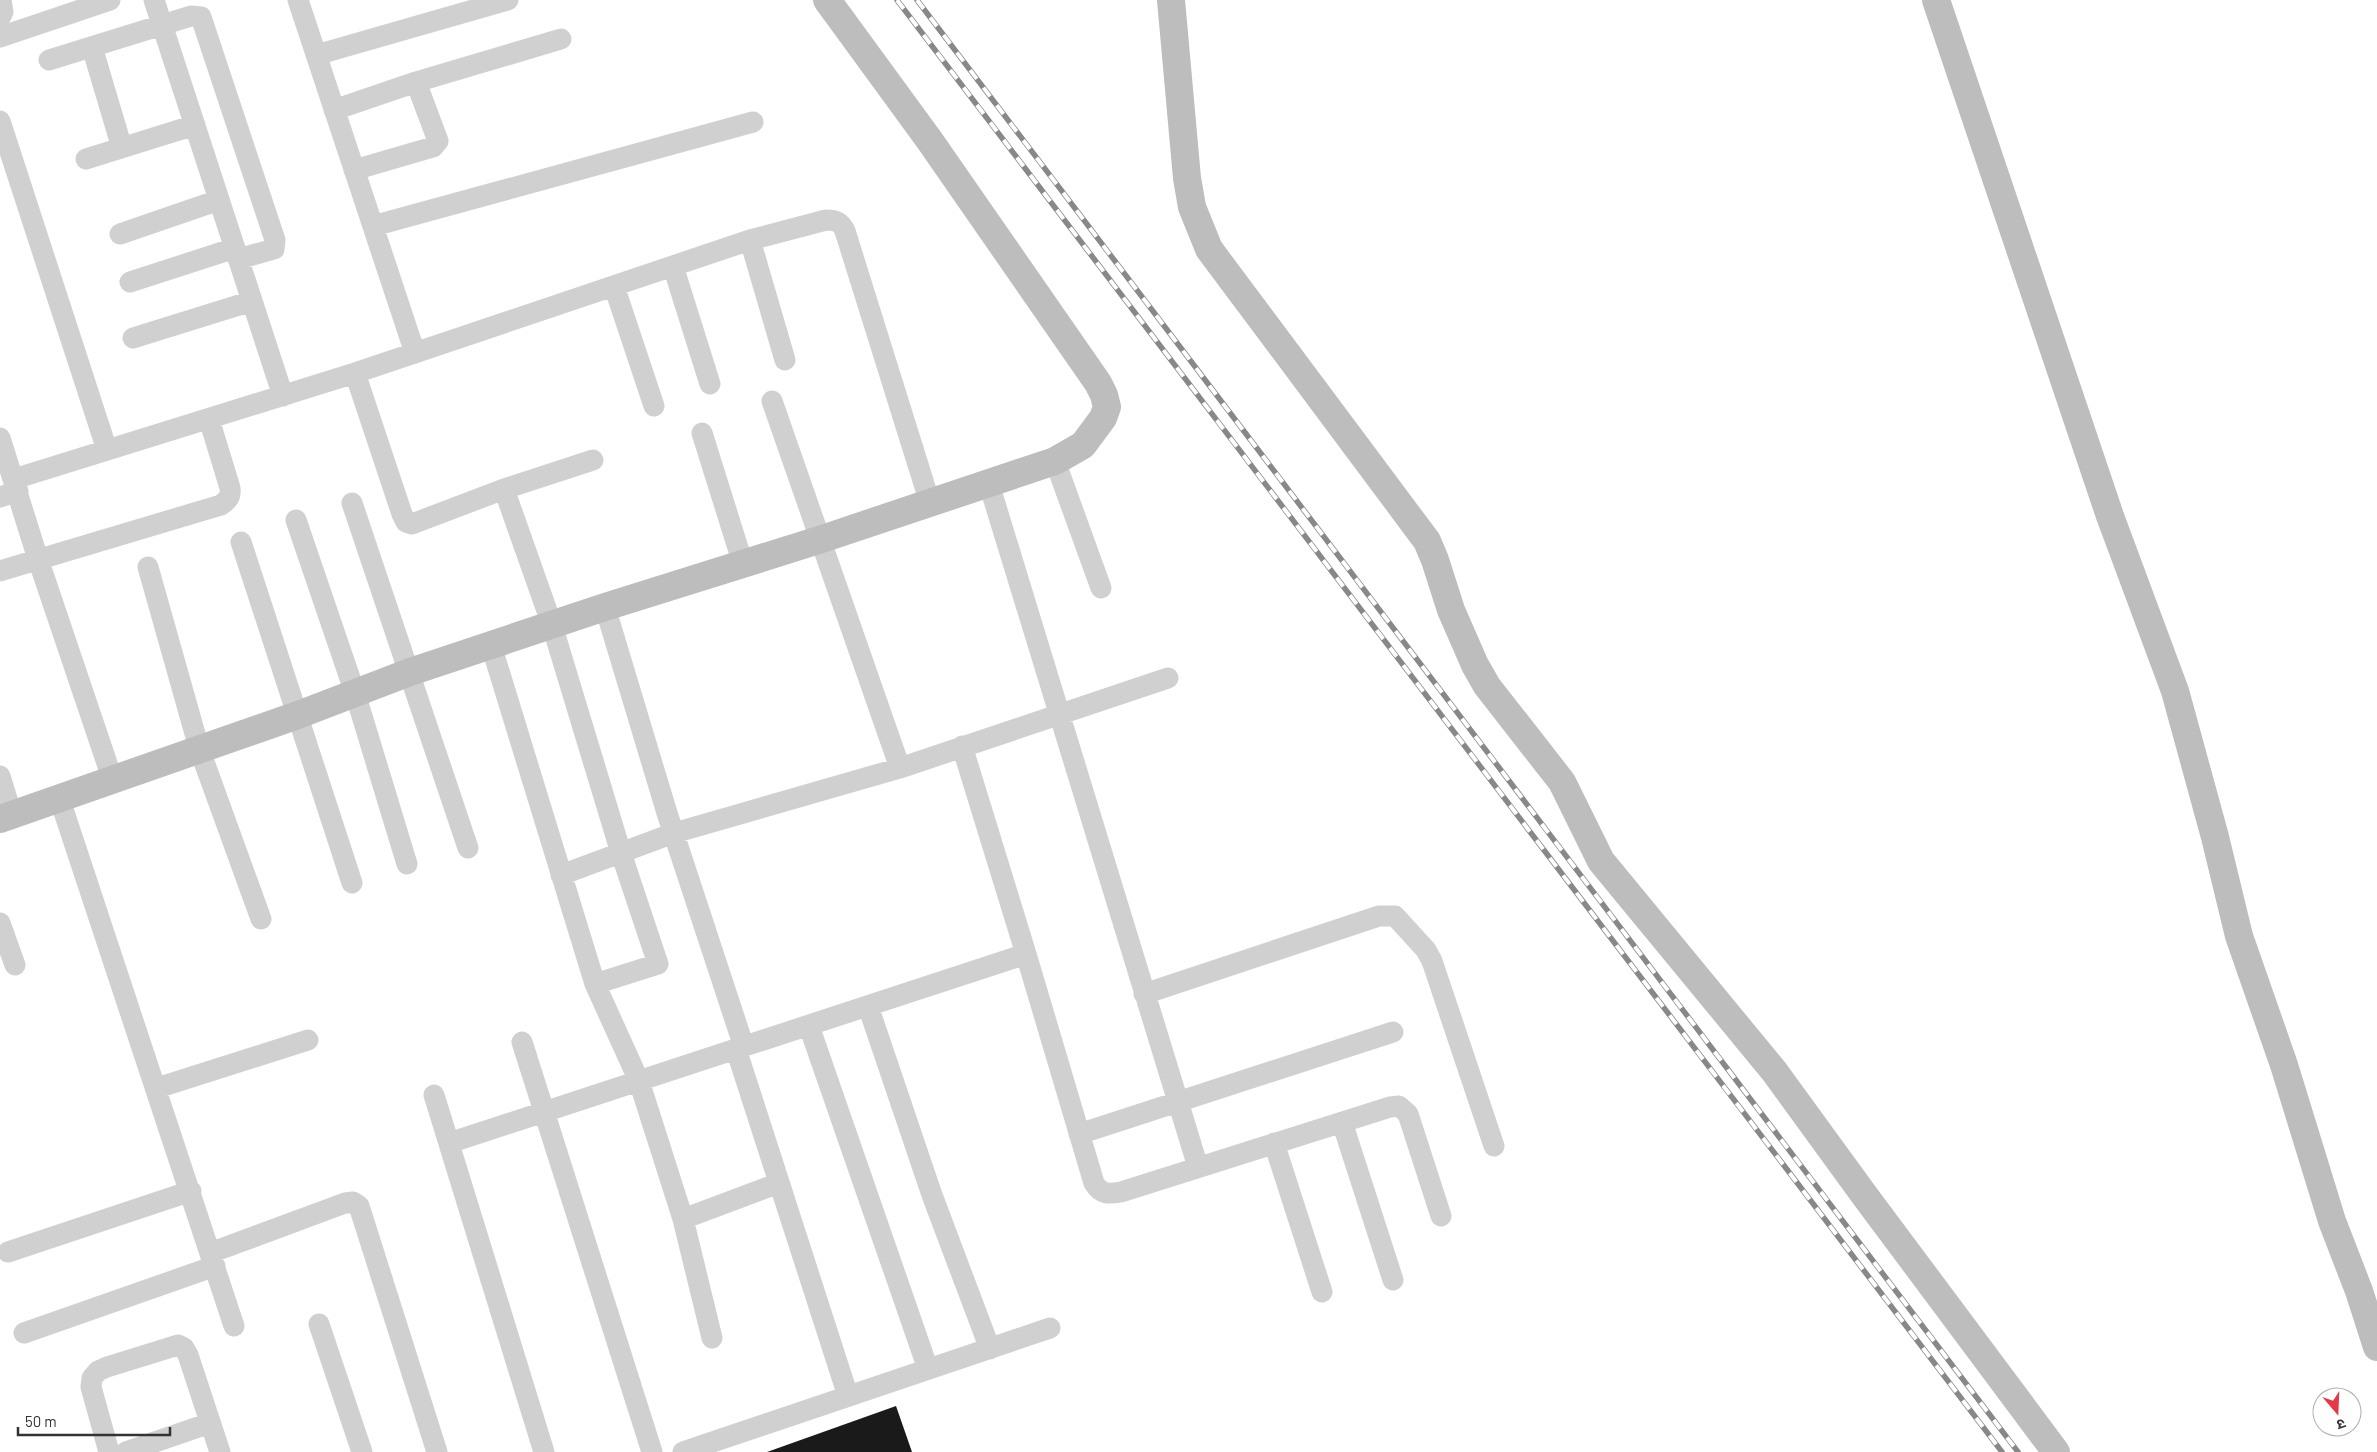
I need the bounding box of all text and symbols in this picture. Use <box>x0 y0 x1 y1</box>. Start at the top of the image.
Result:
north arrow <box>2312 1387 2362 1437</box>
scale bar <box>18 1404 170 1436</box>
text: 50 m <box>25 1412 57 1430</box>
text: उ <box>2334 1415 2348 1434</box>

